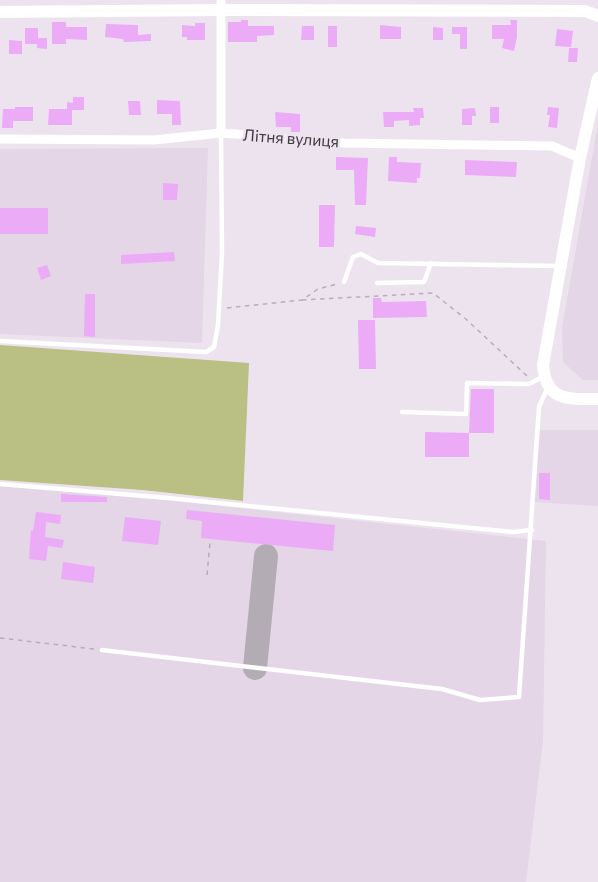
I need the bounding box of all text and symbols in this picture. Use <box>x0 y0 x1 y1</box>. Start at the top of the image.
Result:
street label: Літня вулиця <box>242 125 340 150</box>

